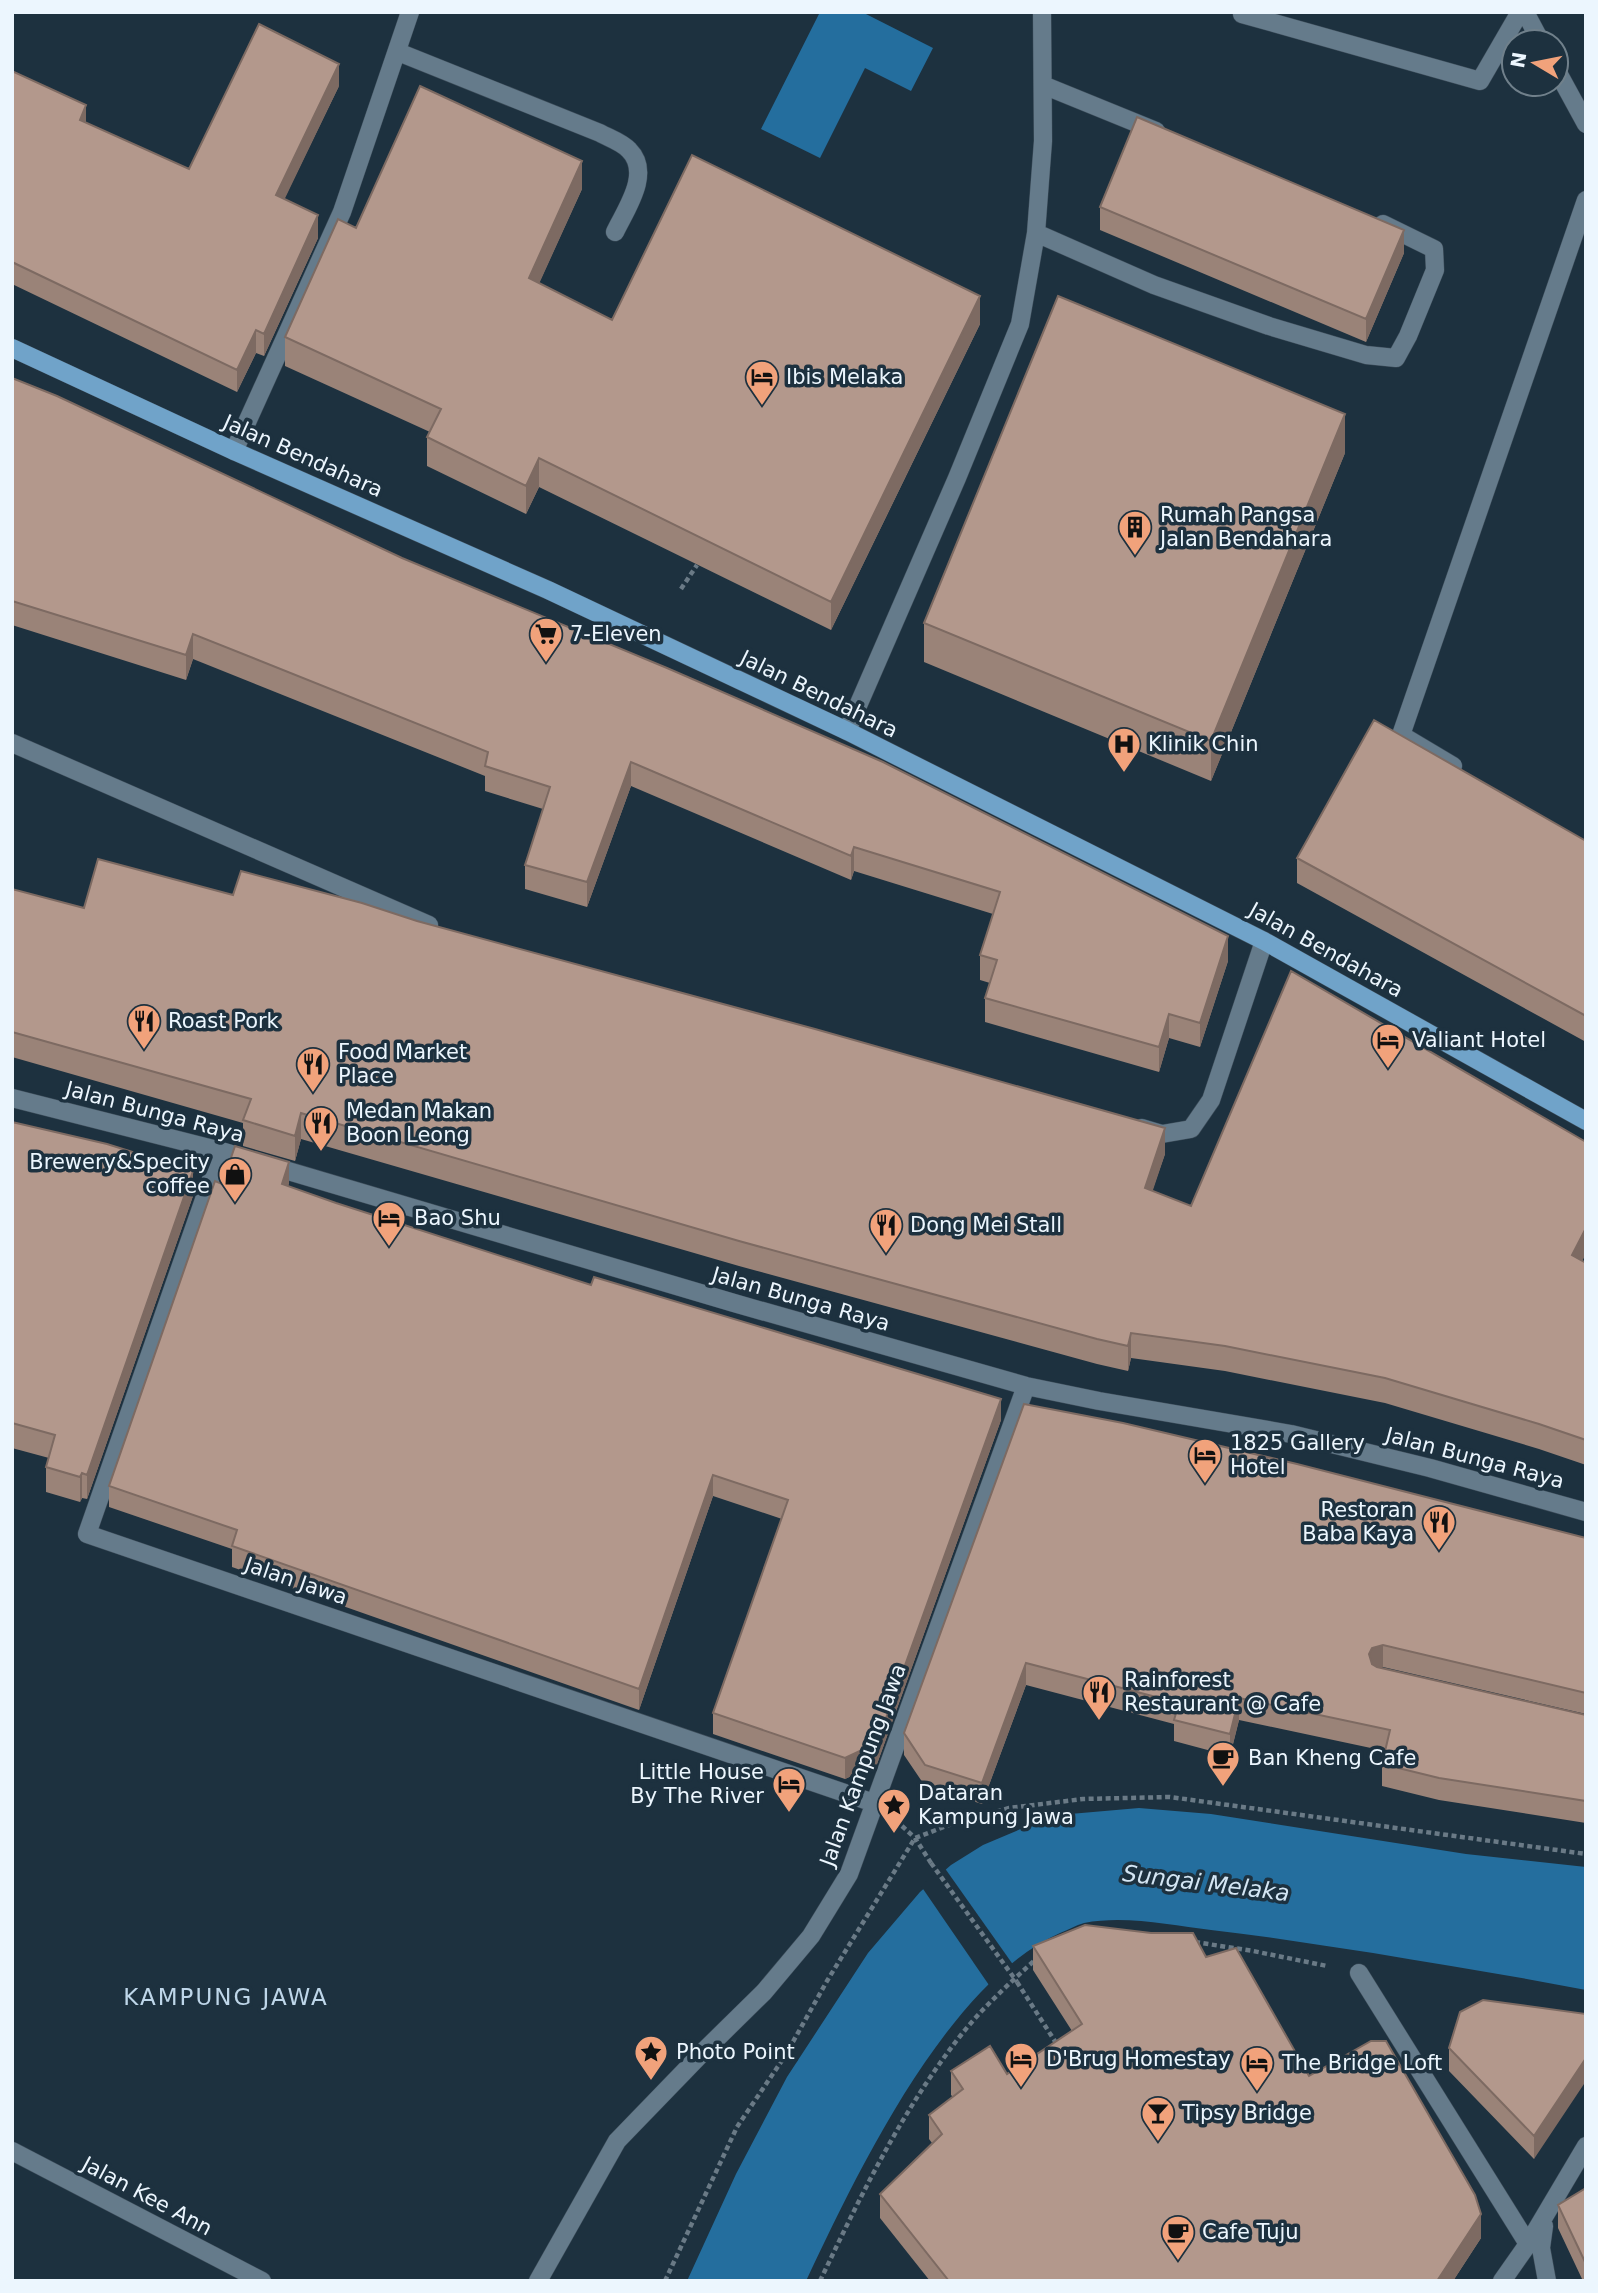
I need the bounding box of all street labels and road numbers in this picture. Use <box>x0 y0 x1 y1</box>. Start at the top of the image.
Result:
street label: Jalan Bendahara <box>218 409 387 502</box>
street label: Jalan Bendahara <box>735 645 902 743</box>
street label: Jalan Bendahara <box>1243 897 1407 1002</box>
street label: Jalan Bunga Raya <box>61 1076 247 1147</box>
street label: Jalan Bunga Raya <box>707 1262 893 1336</box>
street label: Jalan Bunga Raya <box>1381 1422 1567 1493</box>
street label: Jalan Jawa <box>240 1552 350 1610</box>
street label: Jalan Kampung Jawa <box>815 1661 911 1871</box>
street label: Jalan Kee Ann <box>76 2151 216 2240</box>

